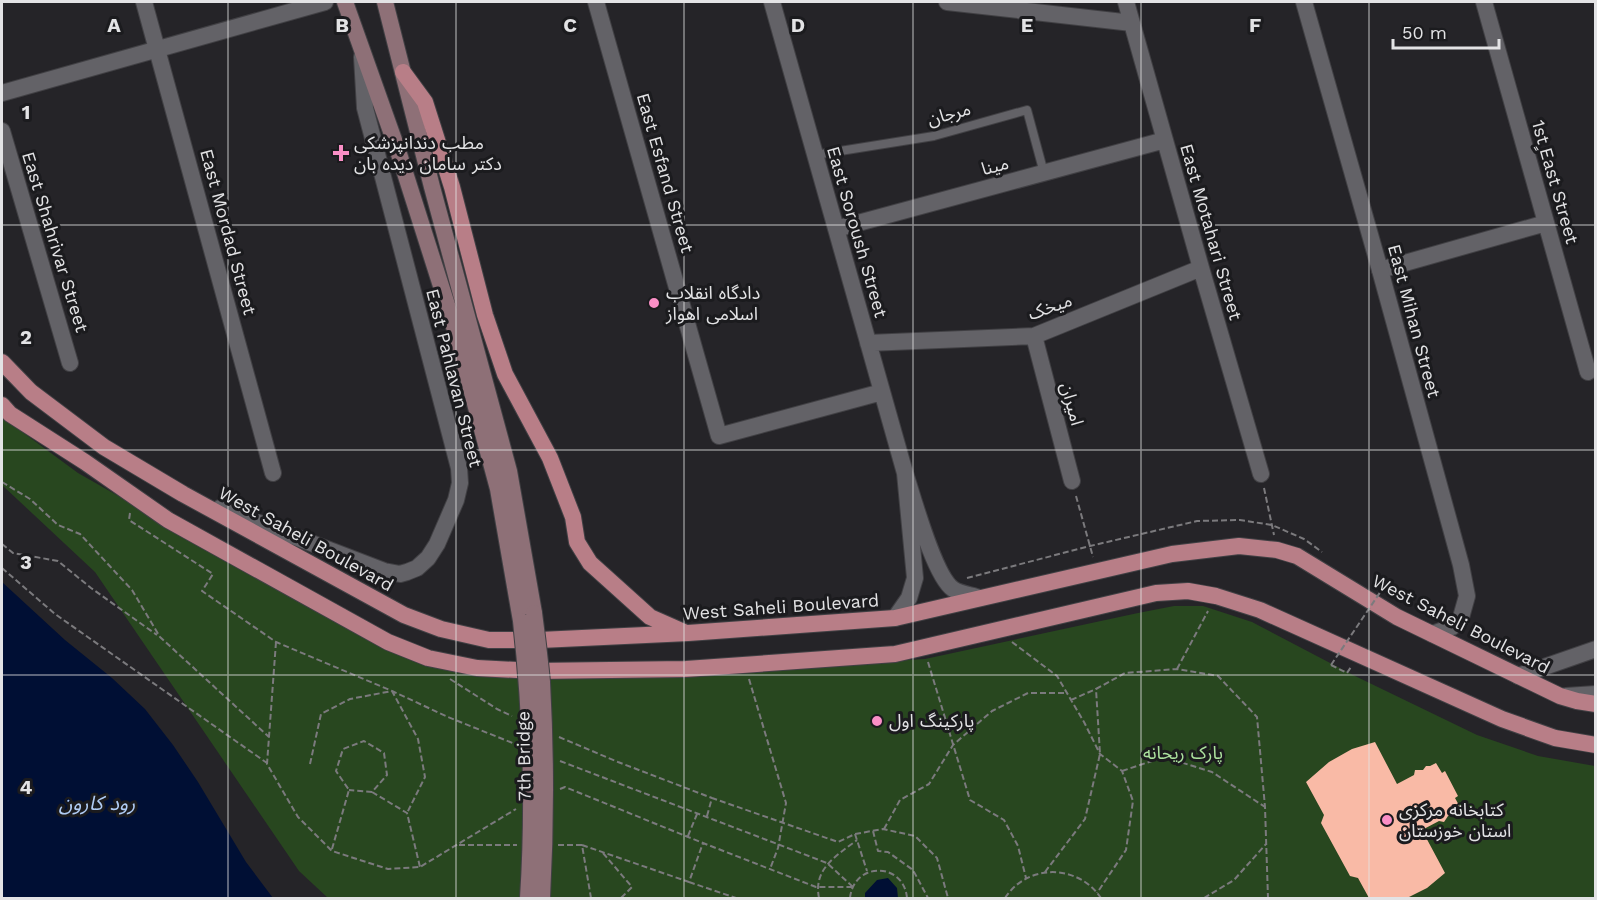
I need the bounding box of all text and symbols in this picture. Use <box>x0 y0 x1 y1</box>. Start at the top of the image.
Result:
scale bar <box>1393 12 1500 50</box>
text: A <box>107 13 121 37</box>
text: B <box>335 13 349 37</box>
text: C <box>563 13 577 37</box>
text: D <box>791 13 805 37</box>
text: E <box>1021 13 1033 37</box>
text: F <box>1249 13 1261 37</box>
text: 50 m <box>1402 22 1447 43</box>
street label: East Esfand Street <box>633 91 698 256</box>
street label: مرجان <box>925 98 973 130</box>
text: 1 <box>22 100 30 124</box>
street label: 1st ٍEast Street <box>1527 118 1583 247</box>
place label: مطب دندانپزشکی دکتر سامان دیده بان <box>354 132 502 175</box>
street label: East Motahari Street <box>1176 141 1247 323</box>
marker: مطب دندانپزشکی دکتر سامان دیده بان <box>332 144 350 162</box>
street label: East Soroush Street <box>823 144 892 320</box>
street label: East Mordad Street <box>196 147 261 318</box>
street label: East Shahrivar Street <box>18 149 93 335</box>
street label: مینا <box>979 152 1011 179</box>
street label: East Mihan Street <box>1384 242 1445 400</box>
place label: دادگاه انقلاب اسلامی اهواز <box>665 282 760 325</box>
street label: East Pahlavan Street <box>422 286 487 470</box>
street label: میخک <box>1025 289 1075 324</box>
marker: دادگاه انقلاب اسلامی اهواز <box>647 296 661 310</box>
text: 2 <box>20 325 32 349</box>
street label: امیران <box>1056 380 1088 428</box>
street label: West Saheli Boulevard <box>215 482 397 595</box>
text: 3 <box>20 550 32 574</box>
street label: West Saheli Boulevard <box>1369 570 1554 678</box>
street label: West Saheli Boulevard <box>682 589 880 624</box>
place label: پارکینگ اول <box>889 710 974 732</box>
street label: 7th Bridge <box>512 711 535 801</box>
marker: پارکینگ اول <box>870 714 884 728</box>
park label: پارک ریحانه <box>1143 742 1223 764</box>
text: 4 <box>20 775 33 799</box>
water label: رود کارون <box>59 791 135 815</box>
place label: کتابخانه مرکزی استان خوزستان <box>1399 799 1511 842</box>
marker: کتابخانه مرکزی استان خوزستان <box>1380 813 1394 827</box>

